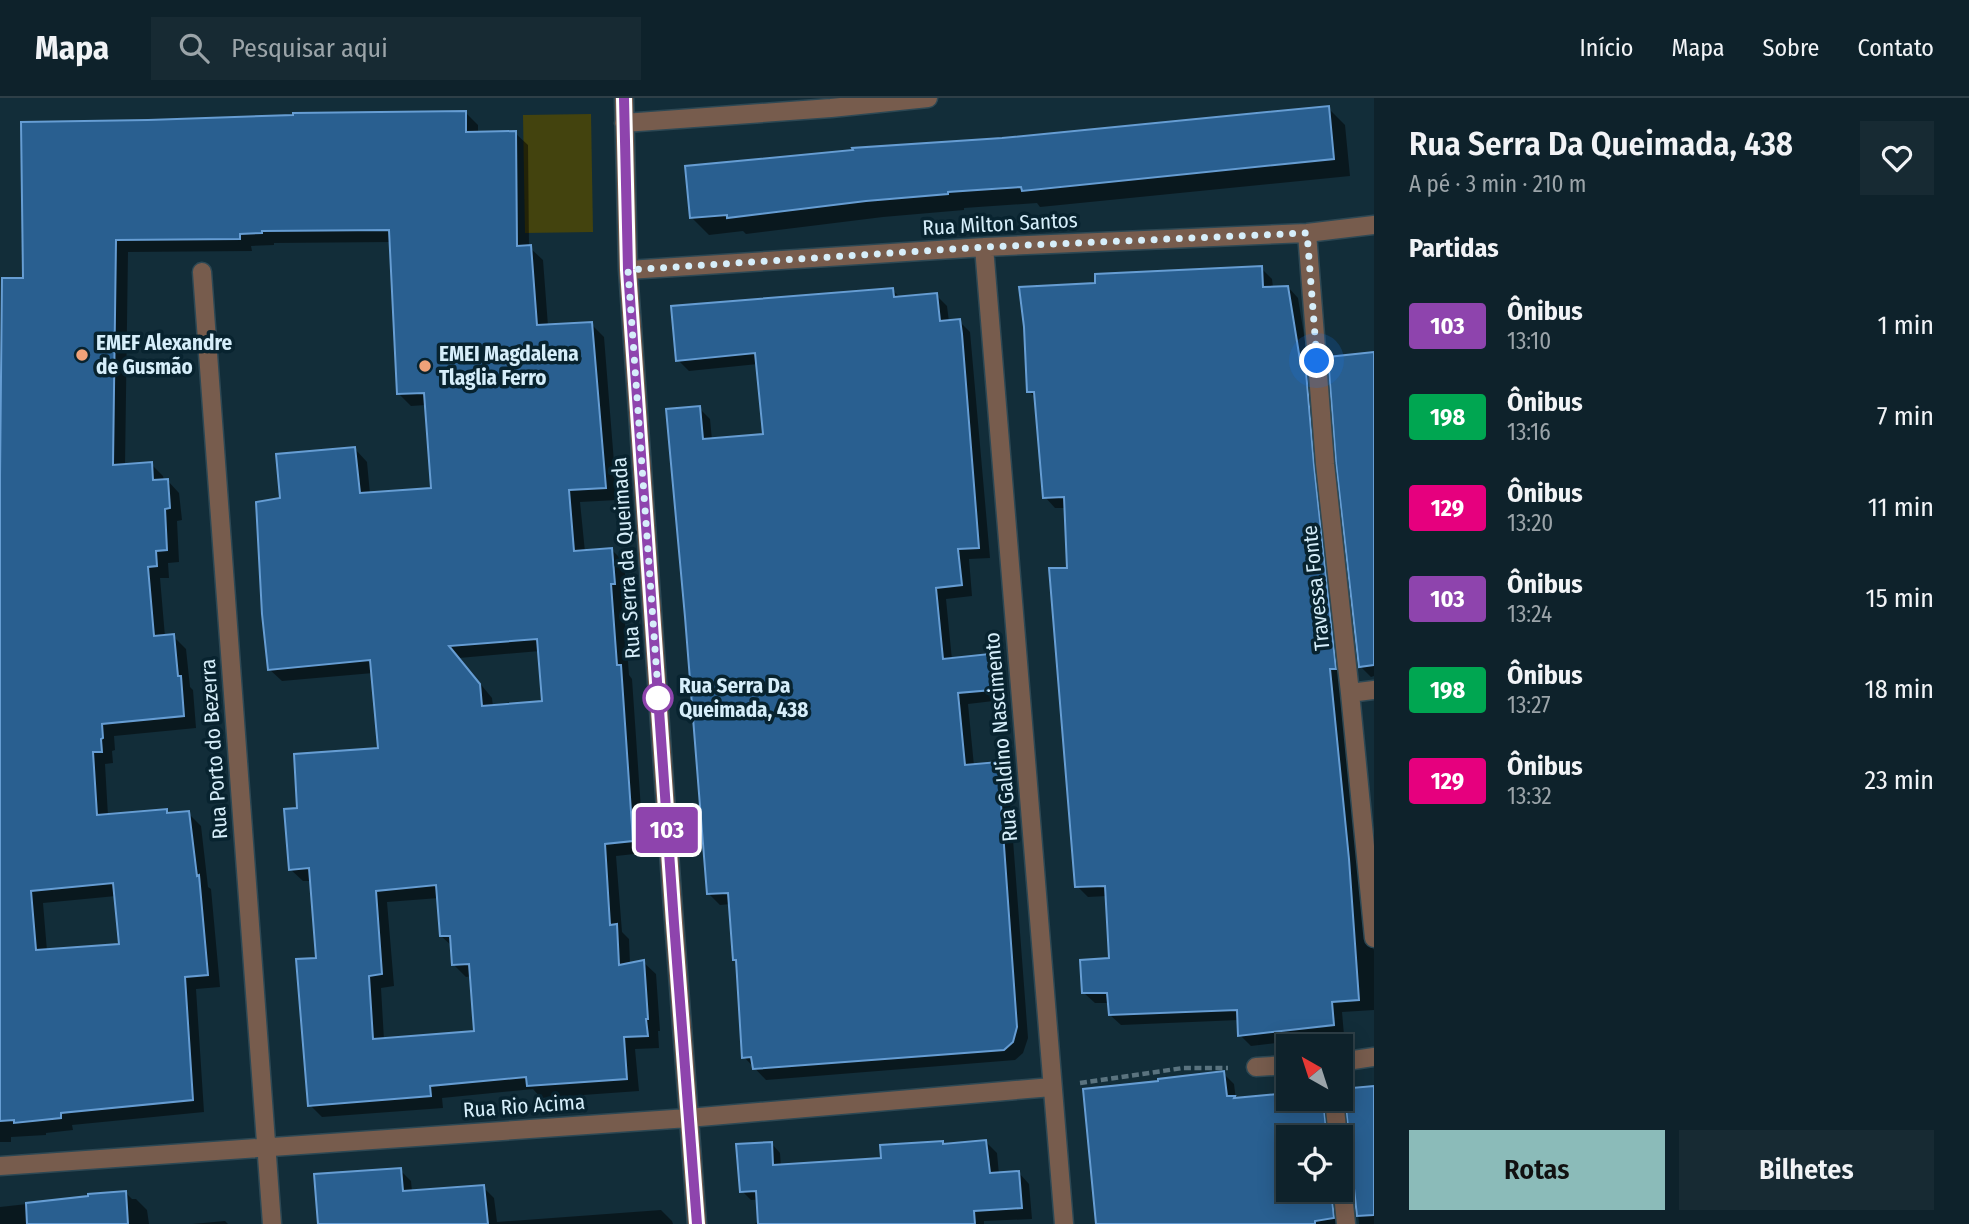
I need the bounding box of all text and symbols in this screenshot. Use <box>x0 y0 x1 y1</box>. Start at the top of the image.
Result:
search box <box>151 17 641 80</box>
text: Mapa <box>35 28 109 68</box>
icon: search <box>175 29 213 67</box>
text: Pesquisar aqui <box>231 33 388 64</box>
text: Início <box>1580 34 1633 62</box>
text: Mapa <box>1671 34 1725 62</box>
text: Sobre <box>1763 34 1819 62</box>
text: Contato <box>1857 34 1934 62</box>
button: heart <box>1860 121 1934 195</box>
text: Rua Serra Da Queimada, 438 <box>1409 124 1793 164</box>
text: A pé · 3 min · 210 m <box>1409 170 1587 198</box>
street label: Rua Milton Santos <box>922 207 1078 241</box>
text: Partidas <box>1409 233 1499 264</box>
text: Ônibus <box>1507 296 1583 327</box>
text: 1 min <box>1878 310 1934 341</box>
text: 103 <box>1430 312 1465 340</box>
text: 13:10 <box>1507 327 1551 355</box>
place label: EMEF Alexandre de Gusmão <box>96 330 233 380</box>
place label: EMEI Magdalena Tlaglia Ferro <box>439 341 579 391</box>
your location <box>1299 343 1334 378</box>
marker: EMEF Alexandre de Gusmão <box>74 347 90 363</box>
marker: EMEI Magdalena Tlaglia Ferro <box>417 358 433 374</box>
text: Ônibus <box>1507 387 1583 418</box>
text: 7 min <box>1877 401 1934 432</box>
text: 198 <box>1430 403 1465 431</box>
text: 13:16 <box>1507 418 1551 446</box>
street label: Rua Serra da Queimada <box>606 456 646 660</box>
text: Ônibus <box>1507 478 1583 509</box>
text: 11 min <box>1868 492 1934 523</box>
text: 129 <box>1431 494 1464 522</box>
text: 13:20 <box>1507 509 1553 537</box>
street label: Travessa Fonte <box>1297 524 1335 652</box>
text: Ônibus <box>1507 569 1583 600</box>
text: 15 min <box>1866 583 1934 614</box>
text: 103 <box>1430 585 1465 613</box>
text: 13:24 <box>1507 600 1552 628</box>
street label: Rua Galdino Nascimento <box>979 631 1023 843</box>
street label: Rua Porto do Bezerra <box>195 658 233 840</box>
text: Ônibus <box>1507 660 1583 691</box>
place label: Rua Serra Da Queimada, 438 <box>679 673 808 723</box>
text: 18 min <box>1865 674 1934 705</box>
text: 198 <box>1430 676 1465 704</box>
marker: Rua Serra Da Queimada, 438 <box>643 683 673 713</box>
text: 13:27 <box>1507 691 1551 719</box>
text: Ônibus <box>1507 751 1583 782</box>
text: 23 min <box>1865 765 1934 796</box>
text: 129 <box>1431 767 1464 795</box>
text: 13:32 <box>1507 782 1552 810</box>
line badge: 103 <box>627 807 707 853</box>
text: 103 <box>650 816 684 844</box>
north arrow <box>1276 1034 1353 1111</box>
map controls <box>1276 1034 1353 1202</box>
street label: Rua Rio Acima <box>462 1089 586 1123</box>
button: locate <box>1276 1125 1353 1202</box>
button: Rotas <box>1409 1130 1665 1210</box>
button: Bilhetes <box>1679 1130 1934 1210</box>

